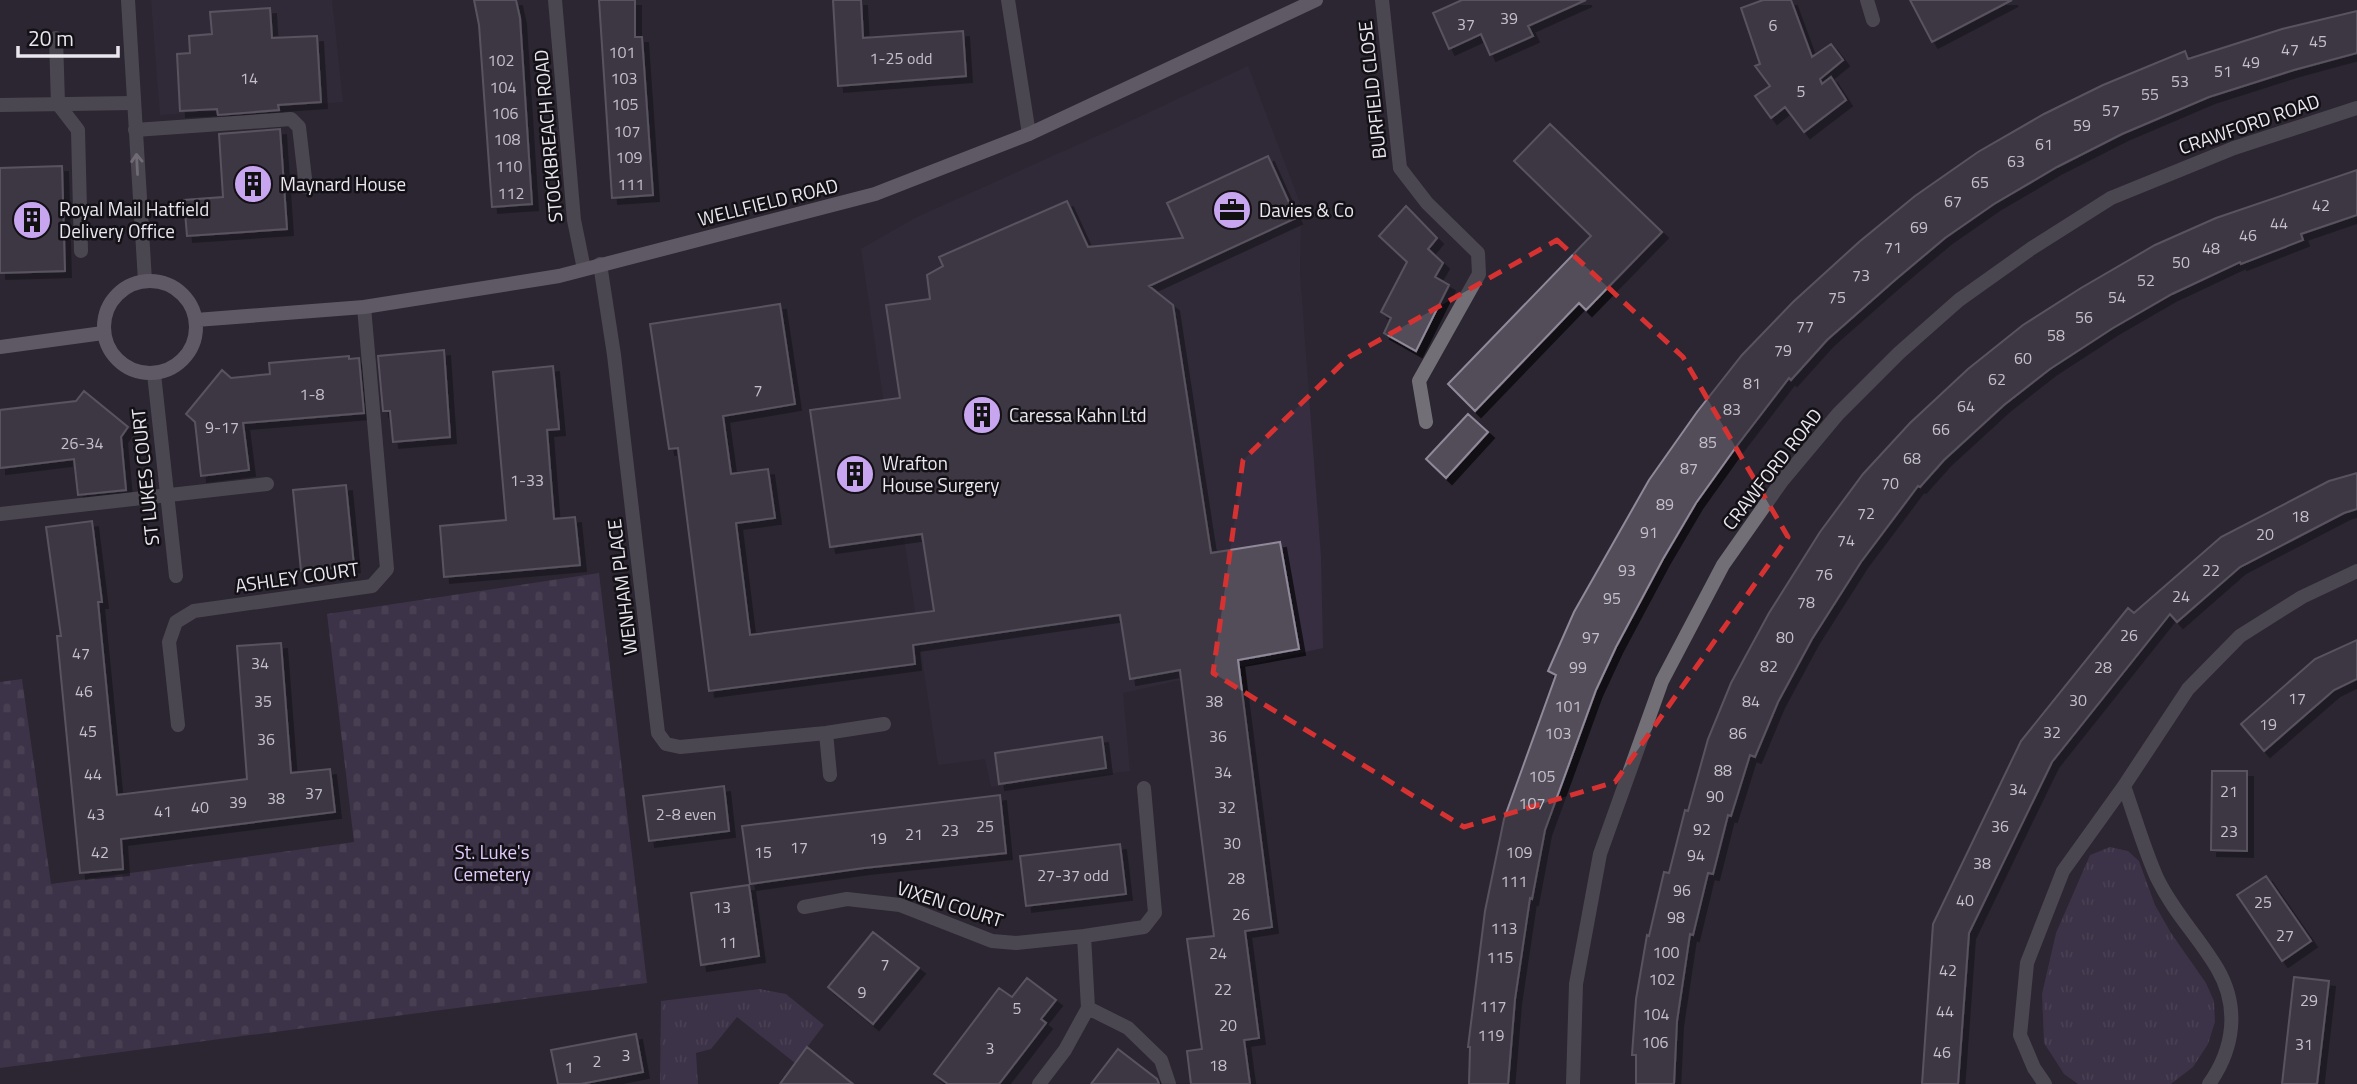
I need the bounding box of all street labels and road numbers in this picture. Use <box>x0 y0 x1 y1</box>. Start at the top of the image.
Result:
street label: BURFIELD CLOSE <box>1350 20 1393 161</box>
street label: STOCKBREACH ROAD <box>525 48 570 224</box>
street label: CRAWFORD ROAD <box>2174 86 2323 161</box>
street label: WELLFIELD ROAD <box>695 170 841 233</box>
street label: CRAWFORD ROAD <box>1715 402 1829 536</box>
street label: ST LUKES COURT <box>123 407 166 547</box>
street label: WENHAM PLACE <box>599 517 644 657</box>
street label: ASHLEY COURT <box>233 553 361 600</box>
street label: VIXEN COURT <box>893 873 1007 934</box>

